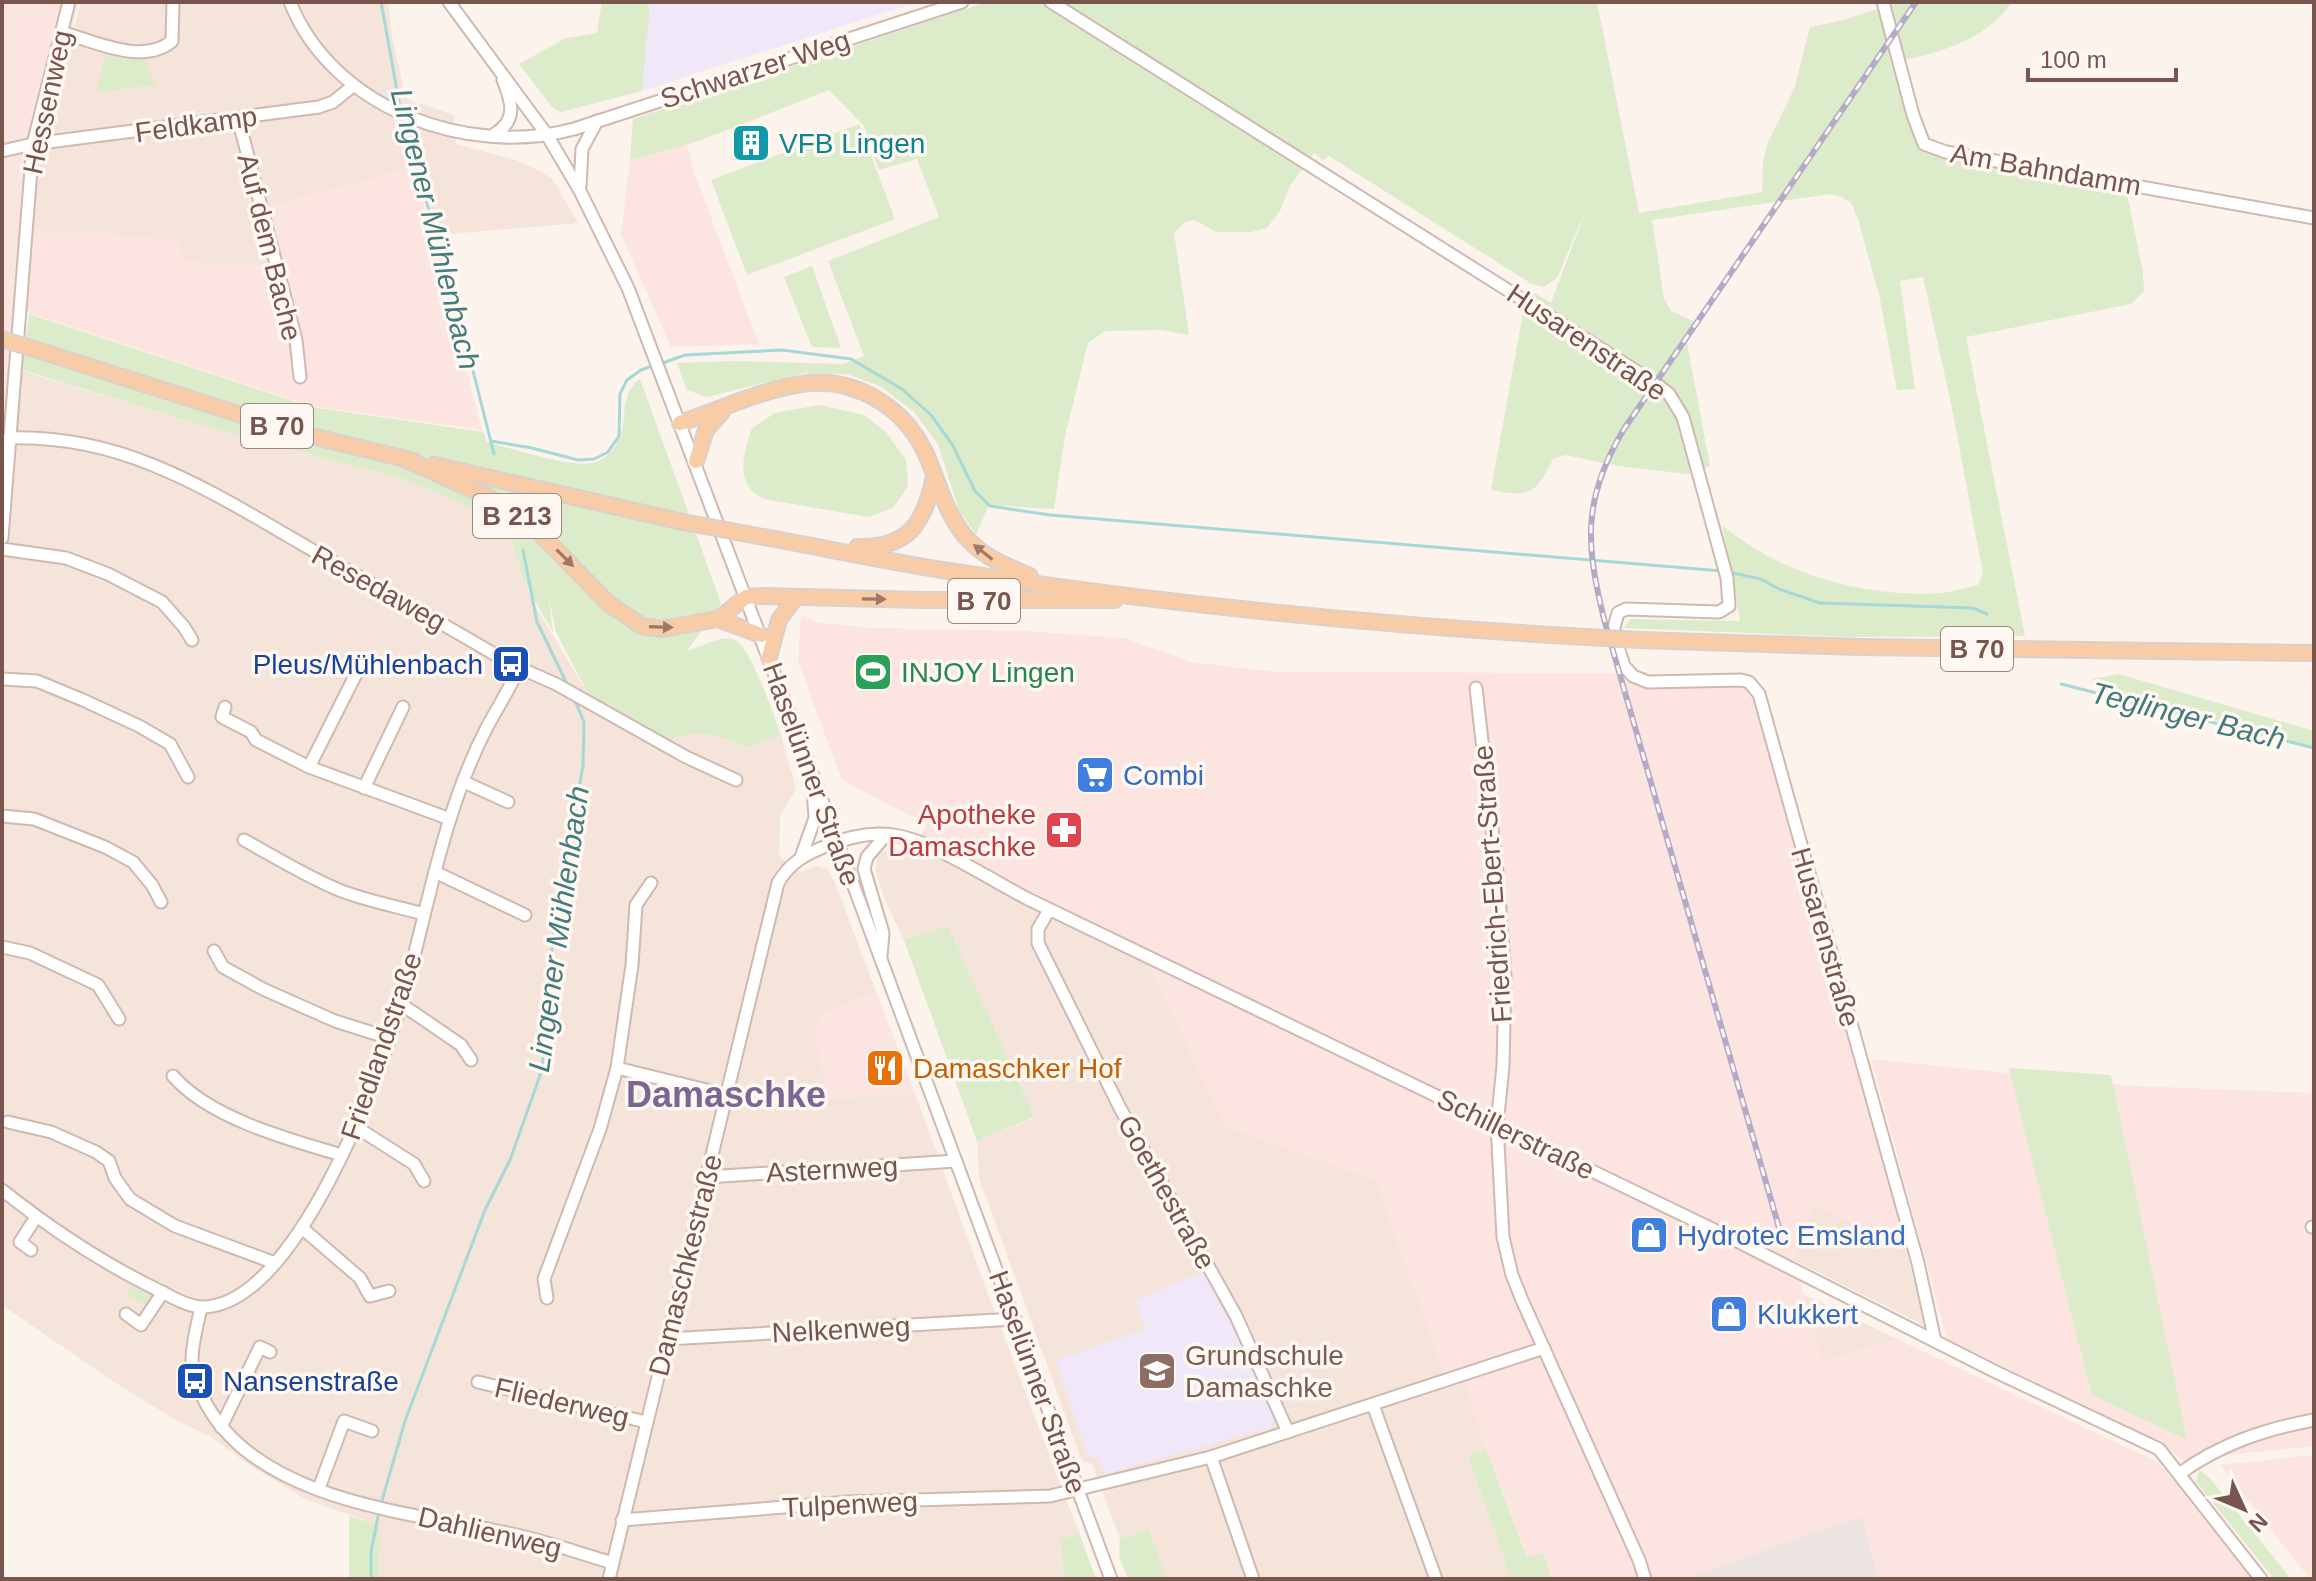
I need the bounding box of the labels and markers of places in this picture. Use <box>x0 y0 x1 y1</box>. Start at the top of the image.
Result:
building icon: VFB Lingen <box>730 122 772 164</box>
place label: VFB Lingen <box>779 128 925 159</box>
bus stop icon: Pleus/Mühlenbach <box>490 643 532 685</box>
place label: Pleus/Mühlenbach <box>253 649 483 680</box>
sports icon: INJOY Lingen <box>852 651 894 693</box>
place label: INJOY Lingen <box>901 657 1075 688</box>
supermarket icon: Combi <box>1074 754 1116 796</box>
place label: Combi <box>1123 760 1204 791</box>
place label: Apotheke Damaschke <box>888 799 1036 862</box>
pharmacy icon: Apotheke Damaschke <box>1043 809 1085 851</box>
restaurant icon: Damaschker Hof <box>864 1047 906 1089</box>
place label: Damaschker Hof <box>913 1053 1122 1084</box>
shop icon: Hydrotec Emsland <box>1628 1214 1670 1256</box>
place label: Hydrotec Emsland <box>1677 1220 1906 1251</box>
shop icon: Klukkert <box>1708 1293 1750 1335</box>
place label: Klukkert <box>1757 1299 1858 1330</box>
place label: Grundschule Damaschke <box>1185 1340 1344 1403</box>
school or university icon: Grundschule Damaschke <box>1136 1350 1178 1392</box>
bus stop icon: Nansenstraße <box>174 1360 216 1402</box>
place label: Nansenstraße <box>223 1366 399 1397</box>

